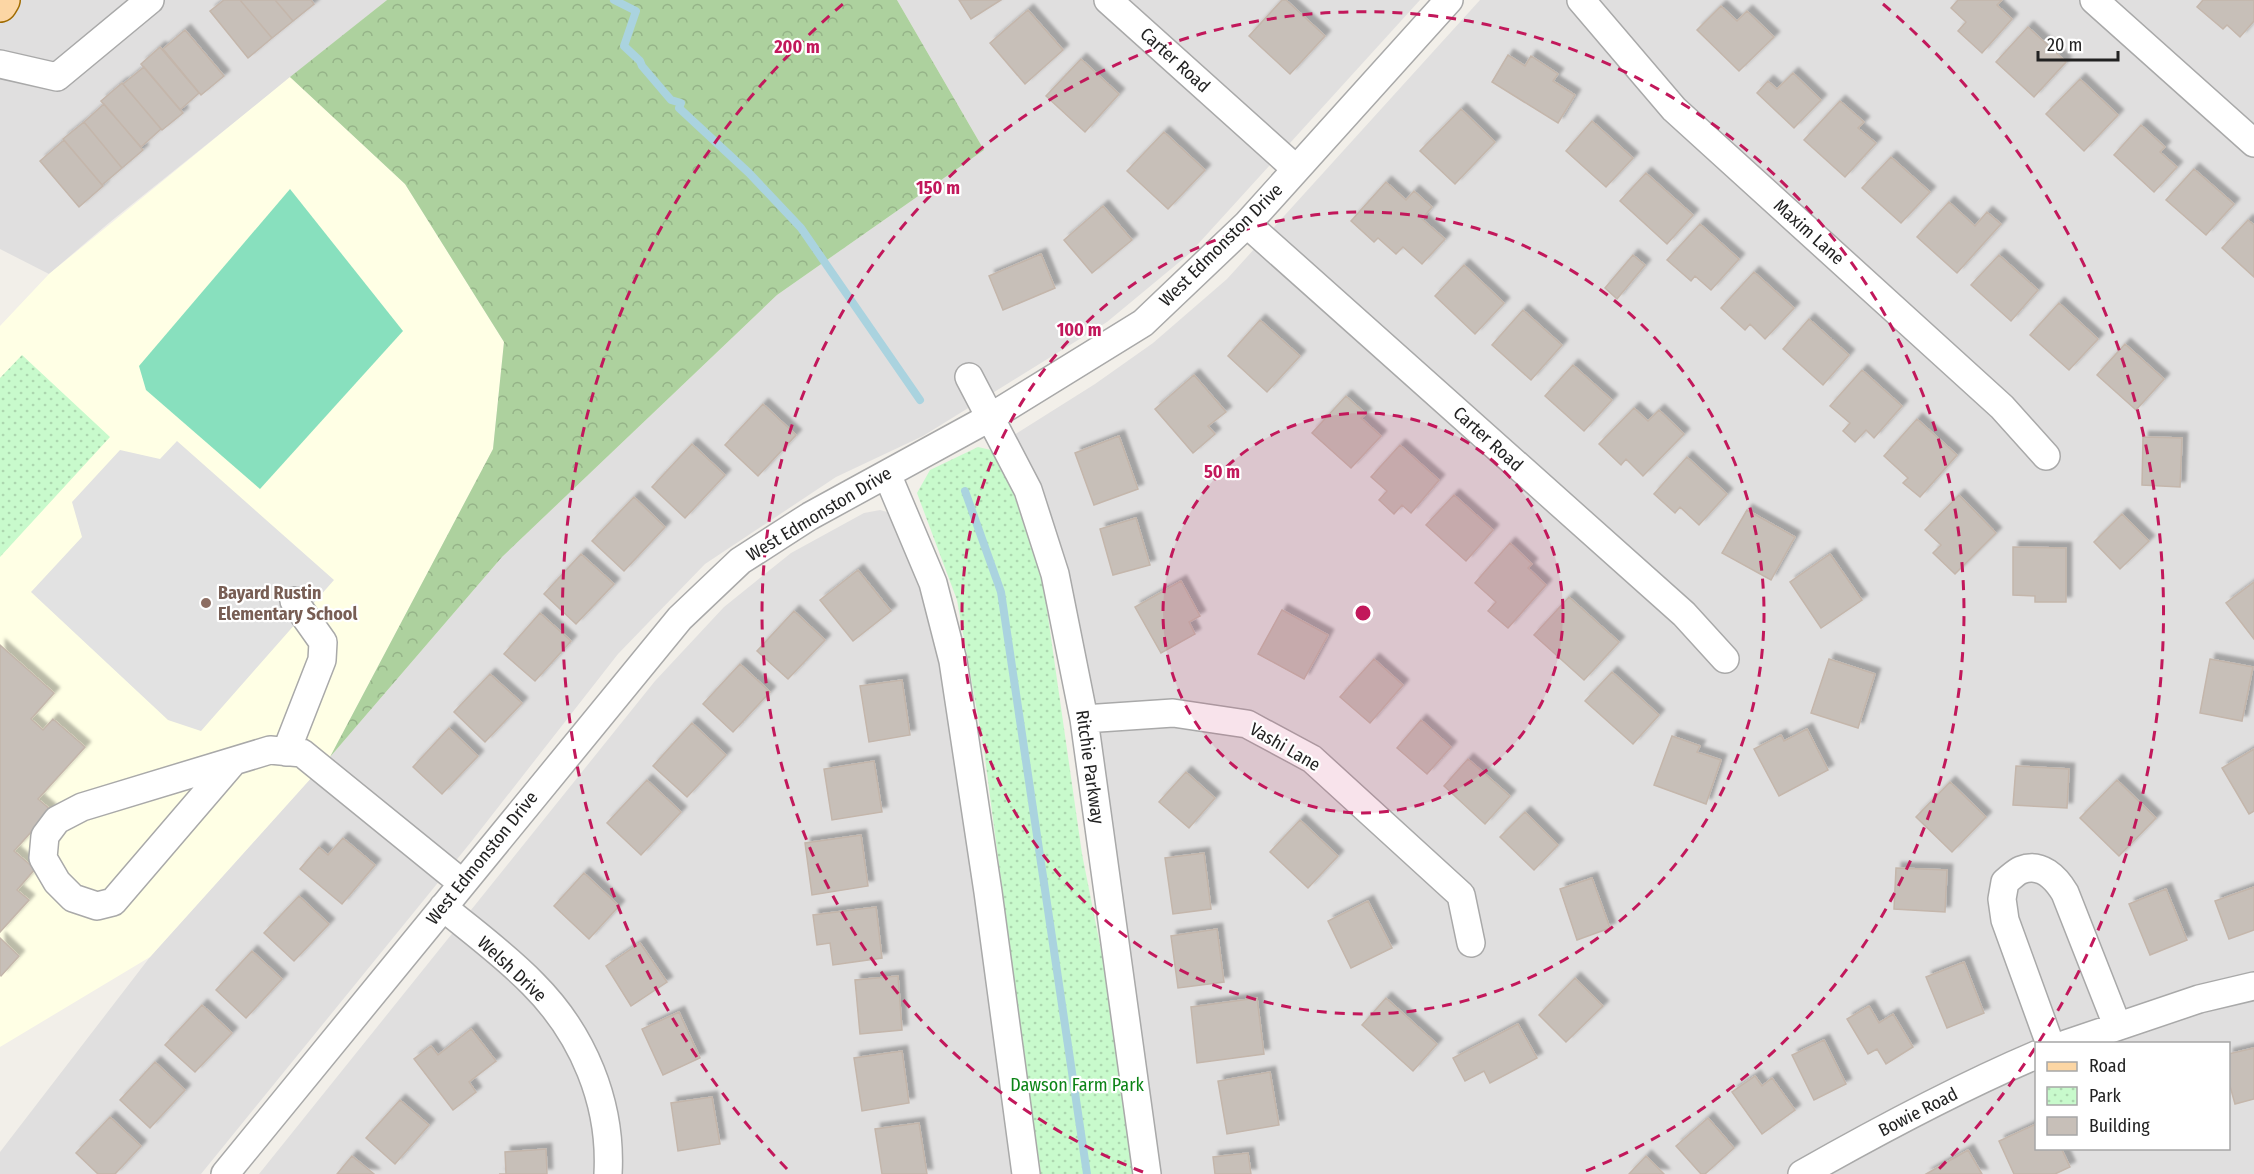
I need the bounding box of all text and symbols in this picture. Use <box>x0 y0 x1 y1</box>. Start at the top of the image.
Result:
street label: Carter Road <box>1136 23 1214 97</box>
scale bar <box>2038 24 2118 62</box>
text: 20 m <box>2047 34 2082 56</box>
text: 200 m <box>773 36 820 58</box>
text: 150 m <box>916 177 960 199</box>
street label: West Edmonston Drive <box>1155 179 1287 311</box>
street label: Maxim Lane <box>1769 195 1849 269</box>
text: 100 m <box>1057 319 1101 341</box>
street label: Carter Road <box>1449 402 1527 476</box>
text: 50 m <box>1204 461 1240 483</box>
street label: West Edmonston Drive <box>743 462 896 566</box>
place label: Bayard Rustin Elementary School <box>218 582 357 625</box>
marker: Bayard Rustin Elementary School <box>199 596 213 610</box>
centre of rings <box>1353 603 1373 623</box>
street label: Ritchie Parkway <box>1071 709 1109 825</box>
street label: Vashi Lane <box>1246 718 1324 776</box>
street label: West Edmonston Drive <box>421 787 543 929</box>
street label: Welsh Drive <box>473 931 551 1007</box>
legend <box>2035 1042 2230 1150</box>
text: Road <box>2089 1055 2126 1077</box>
park label: Dawson Farm Park <box>1010 1074 1144 1096</box>
street label: Bowie Road <box>1875 1083 1961 1141</box>
text: Park <box>2089 1085 2122 1107</box>
text: Building <box>2089 1115 2150 1137</box>

